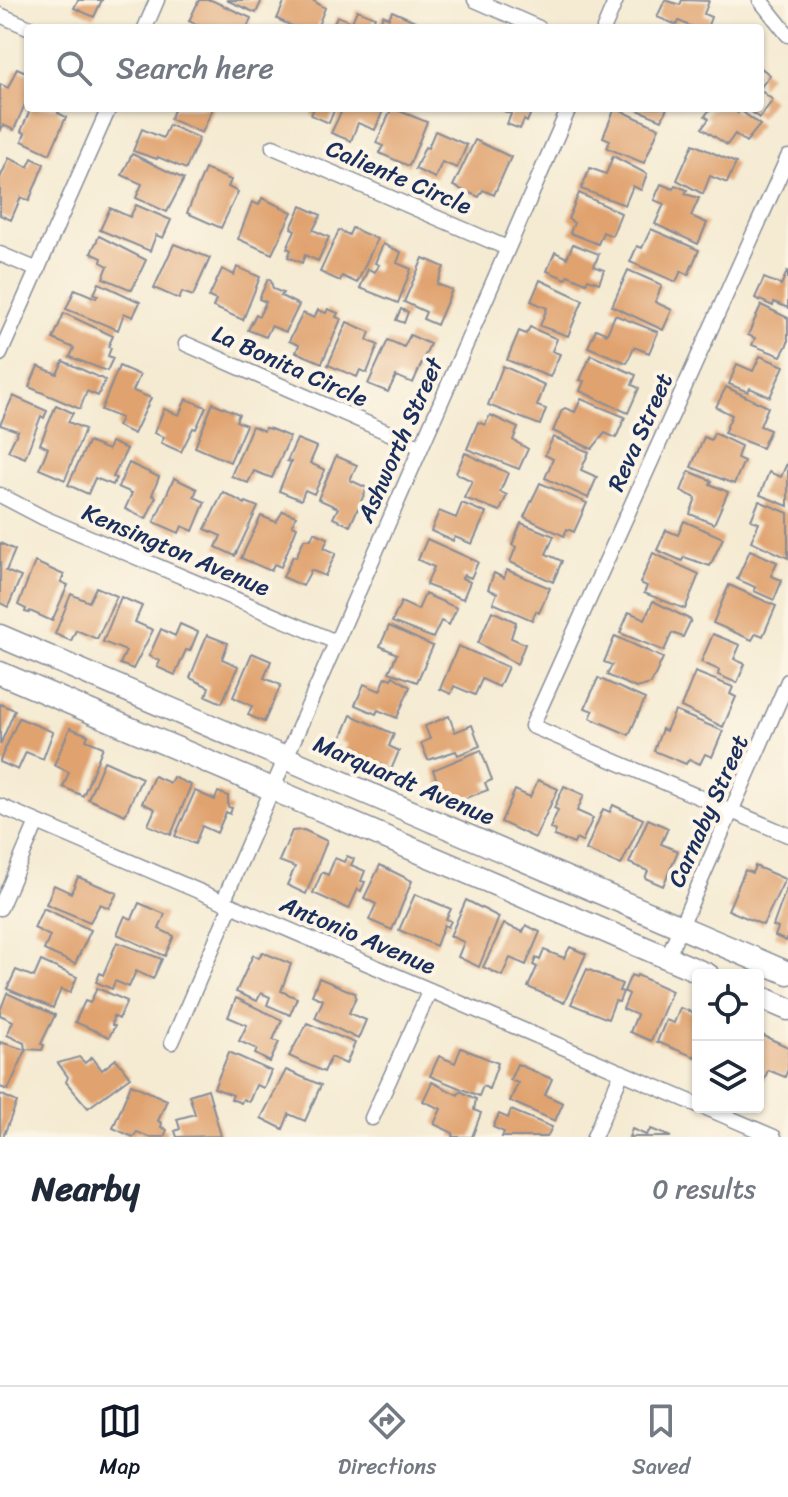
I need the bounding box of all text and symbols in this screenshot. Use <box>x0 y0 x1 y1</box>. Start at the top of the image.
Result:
search box <box>24 24 764 112</box>
text: Search here <box>116 41 274 95</box>
icon: search <box>52 46 96 90</box>
street label: Caliente Circle <box>319 127 479 227</box>
street label: La Bonita Circle <box>205 313 375 419</box>
street label: Ashworth Street <box>344 349 456 530</box>
street label: Reva Street <box>595 366 685 498</box>
street label: Kensington Avenue <box>75 491 277 609</box>
street label: Marquardt Avenue <box>307 723 502 837</box>
street label: Carnaby Street <box>655 728 761 894</box>
street label: Antonio Avenue <box>273 883 443 987</box>
map controls <box>692 969 764 1113</box>
button: locate <box>692 969 764 1041</box>
button: layers <box>692 1041 764 1113</box>
text: Nearby <box>32 1159 140 1219</box>
text: 0 results <box>652 1166 756 1212</box>
tab: Map <box>98 1399 142 1486</box>
tab: Directions <box>338 1399 436 1486</box>
tab: Saved <box>632 1399 690 1486</box>

